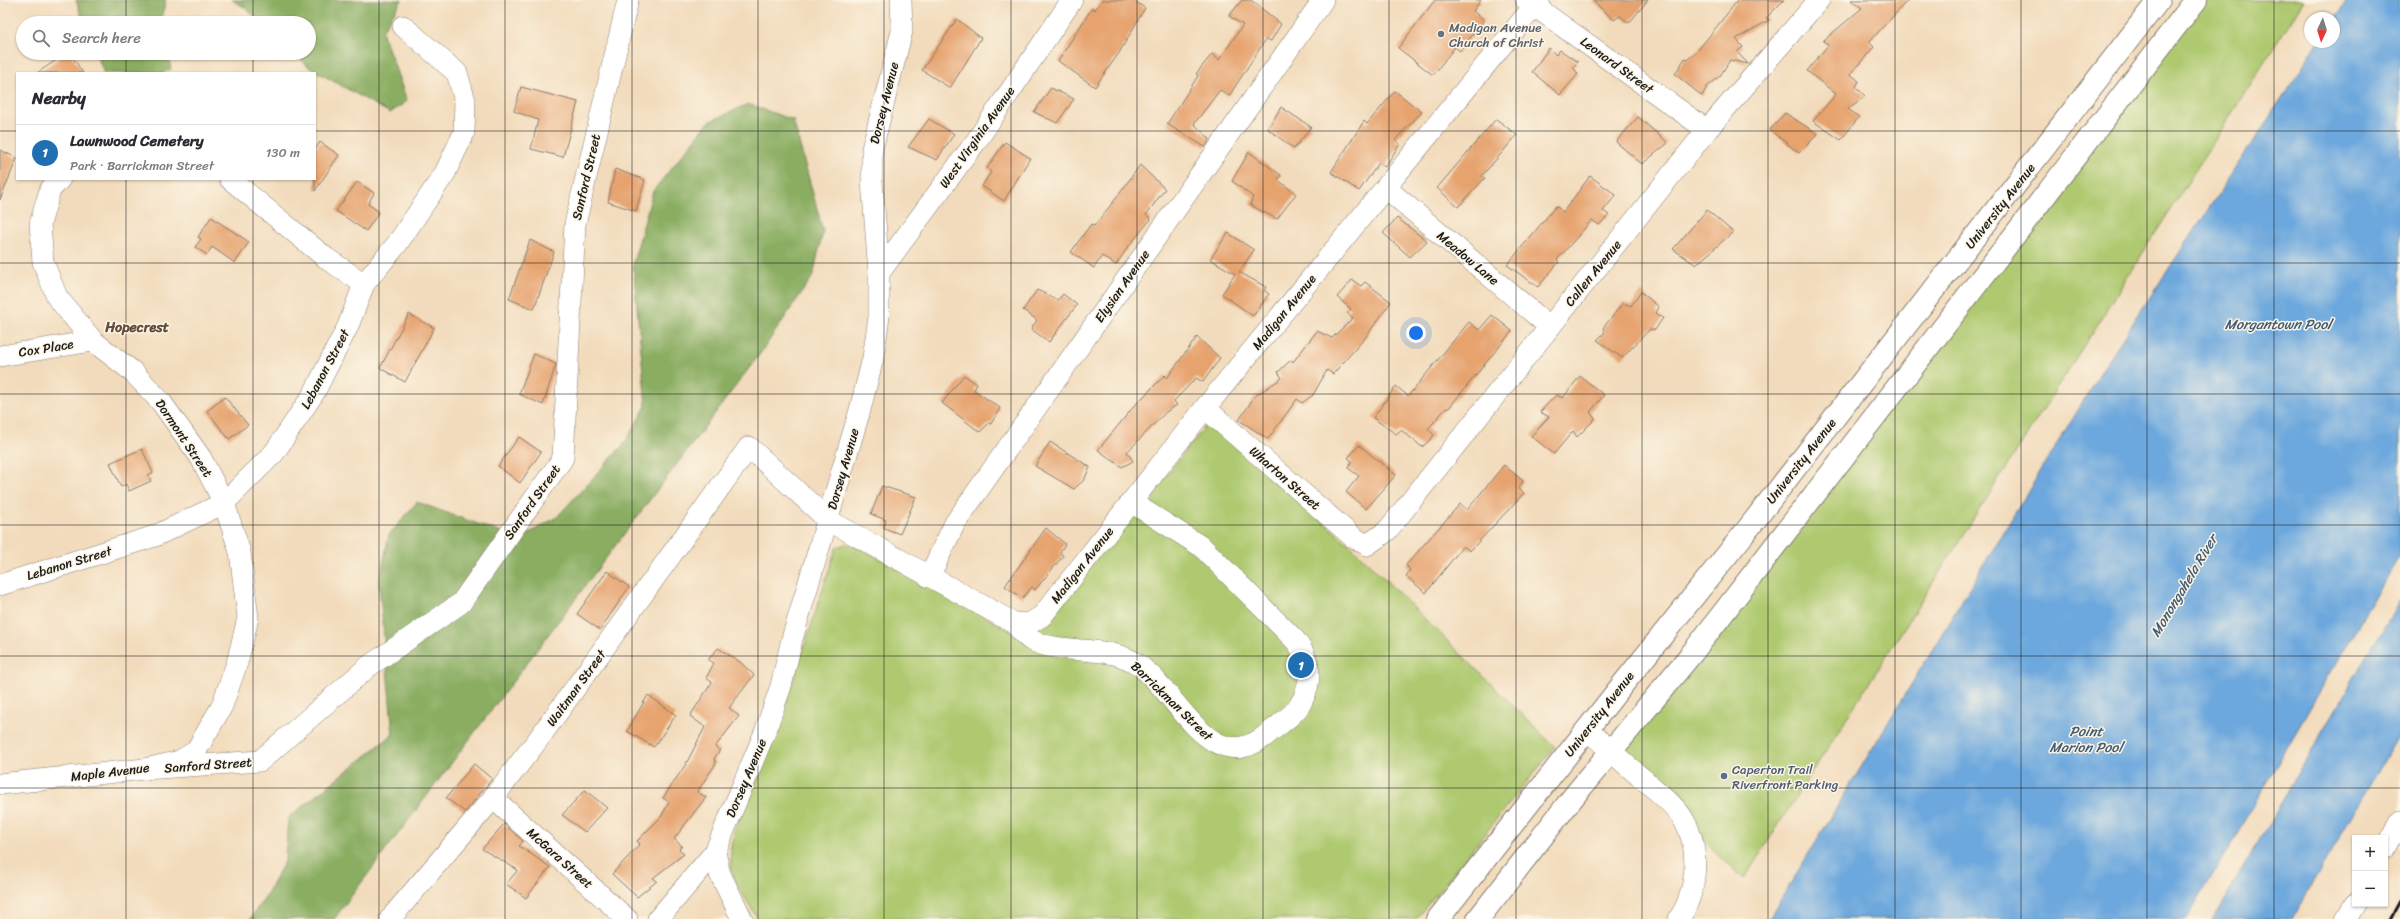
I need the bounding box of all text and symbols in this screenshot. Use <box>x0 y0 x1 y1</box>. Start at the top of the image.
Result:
north arrow <box>2304 12 2340 48</box>
search box <box>16 16 316 60</box>
place label: Madigan Avenue Church of Christ <box>1449 16 1544 54</box>
text: Search here <box>62 25 141 51</box>
icon: search <box>30 27 52 49</box>
marker: Madigan Avenue Church of Christ <box>1436 29 1446 39</box>
street label: Leonard Street <box>1575 30 1659 100</box>
street label: Dorsey Avenue <box>863 59 905 146</box>
street label: West Virginia Avenue <box>933 81 1021 193</box>
text: Nearby <box>32 83 86 113</box>
text: Lawnwood Cemetery <box>70 128 204 154</box>
street label: Sanford Street <box>565 131 607 222</box>
text: 1 <box>42 141 48 164</box>
text: 130 m <box>266 141 300 164</box>
text: Park · Barrickman Street <box>70 154 214 177</box>
street label: University Avenue <box>1959 158 2041 254</box>
street label: Meadow Lane <box>1432 225 1505 291</box>
street label: Callen Avenue <box>1559 234 1628 312</box>
street label: Elysian Avenue <box>1088 244 1156 327</box>
street label: Madigan Avenue <box>1246 269 1322 355</box>
water label: Morgantown Pool <box>2225 312 2334 337</box>
district label: Hopecrest <box>104 315 170 340</box>
your location <box>1406 323 1426 343</box>
street label: Lebanon Street <box>294 324 356 413</box>
street label: Cox Place <box>17 332 75 364</box>
street label: Dormont Street <box>149 394 219 482</box>
street label: University Avenue <box>1760 413 1842 509</box>
street label: Dorsey Avenue <box>820 425 866 512</box>
street label: Wharton Street <box>1244 440 1326 516</box>
street label: Sanford Street <box>497 459 567 545</box>
street label: Madigan Avenue <box>1044 521 1120 609</box>
water label: Monongahela River <box>2143 527 2226 642</box>
street label: Lebanon Street <box>24 539 115 587</box>
street label: Waitman Street <box>540 644 612 731</box>
pin: 1 <box>1288 650 1314 680</box>
street label: Barrickman Street <box>1125 656 1219 747</box>
street label: University Avenue <box>1558 666 1640 762</box>
water label: Point Marion Pool <box>2050 719 2125 760</box>
street label: Dorsey Avenue <box>719 735 773 821</box>
street label: Sanford Street <box>163 750 253 780</box>
street label: Maple Avenue <box>69 756 151 788</box>
place label: Caperton Trail Riverfront Parking <box>1732 758 1839 796</box>
marker: Caperton Trail Riverfront Parking <box>1719 771 1729 781</box>
street label: McGara Street <box>521 822 599 895</box>
map controls <box>2352 835 2388 907</box>
button: + <box>2352 835 2388 871</box>
button: − <box>2352 871 2388 907</box>

